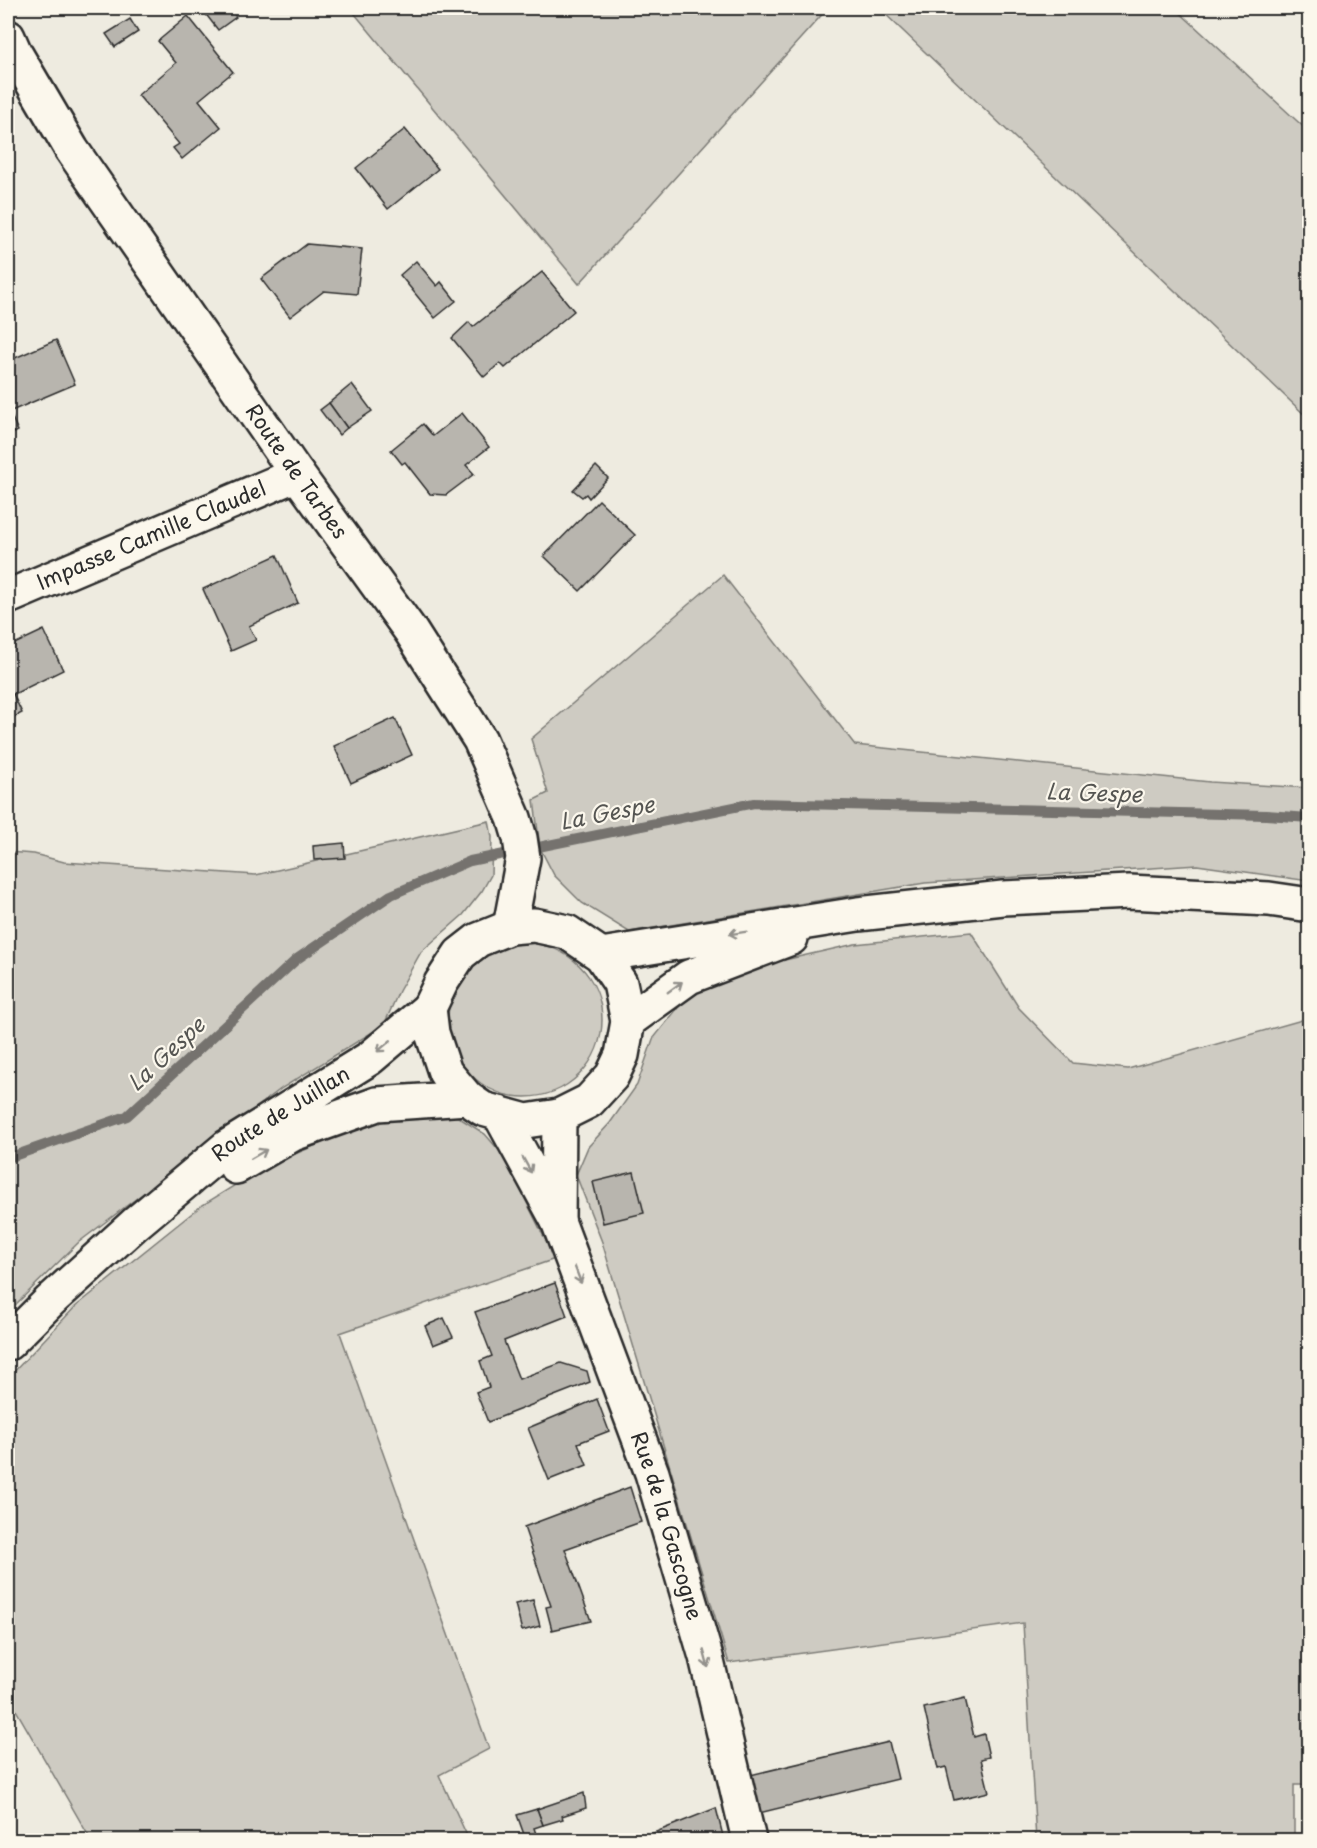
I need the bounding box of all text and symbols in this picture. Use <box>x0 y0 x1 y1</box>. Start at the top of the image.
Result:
street label: Route de Tarbes <box>239 396 357 545</box>
street label: Impasse Camille Claudel <box>31 471 270 597</box>
water label: La Gespe <box>1046 773 1144 810</box>
water label: La Gespe <box>557 786 658 837</box>
one-way arrow <box>728 927 748 938</box>
one-way arrow <box>667 981 683 993</box>
water label: La Gespe <box>119 1007 212 1098</box>
one-way arrow <box>377 1039 392 1053</box>
street label: Route de Juillan <box>203 1057 355 1168</box>
one-way arrow <box>250 1148 267 1160</box>
one-way arrow <box>522 1155 533 1173</box>
one-way arrow <box>573 1266 584 1284</box>
street label: Rue de la Gascogne <box>624 1427 712 1624</box>
one-way arrow <box>701 1650 712 1669</box>

